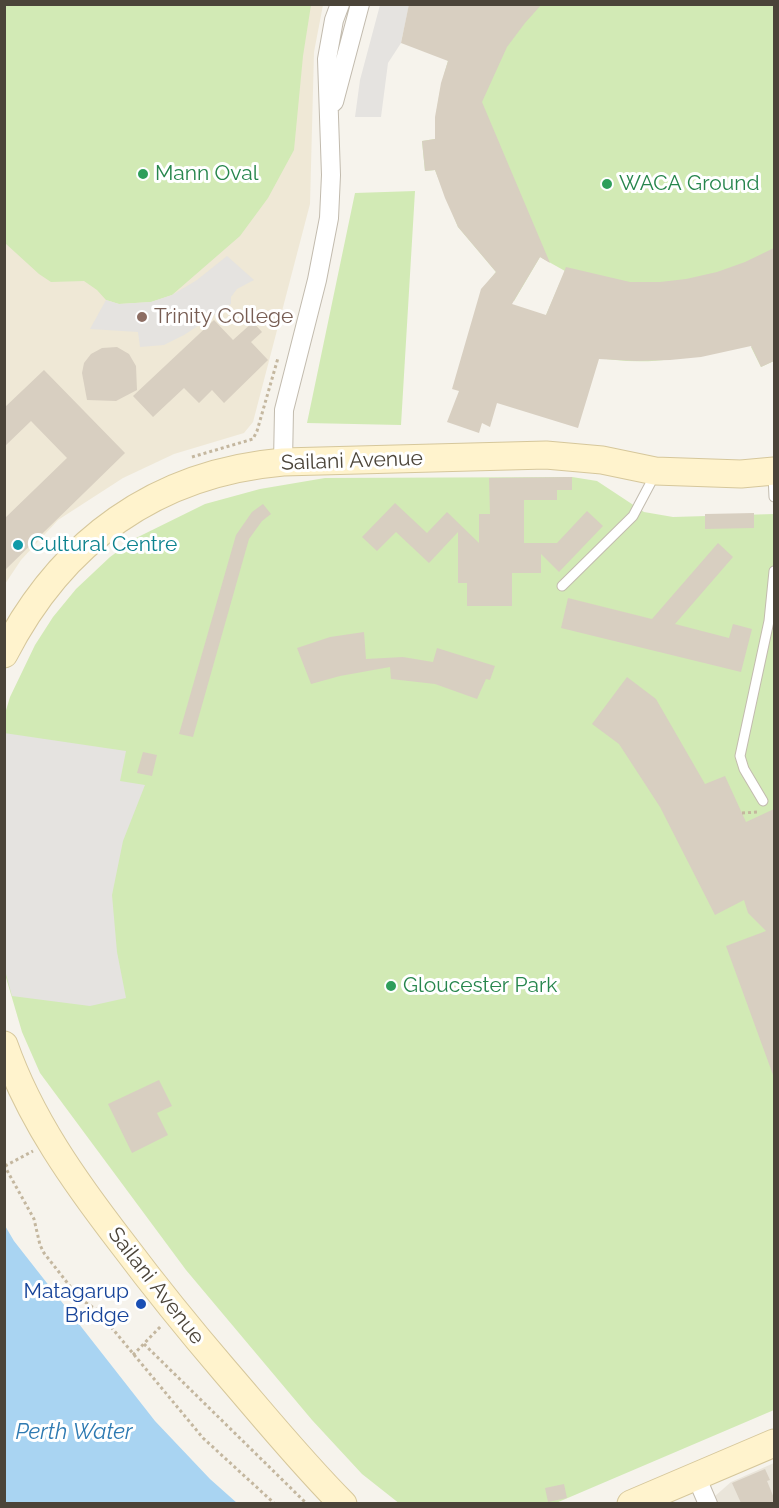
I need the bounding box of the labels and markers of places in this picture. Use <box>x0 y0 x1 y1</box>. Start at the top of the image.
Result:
place label: Mann Oval <box>155 161 258 187</box>
marker: Mann Oval <box>136 167 150 181</box>
place label: WACA Ground <box>619 171 759 197</box>
marker: WACA Ground <box>600 177 614 191</box>
place label: Trinity College <box>154 304 293 330</box>
marker: Trinity College <box>135 310 149 324</box>
place label: Cultural Centre <box>30 532 177 558</box>
marker: Cultural Centre <box>11 538 25 552</box>
place label: Gloucester Park <box>403 973 557 999</box>
marker: Gloucester Park <box>384 979 398 993</box>
place label: Matagarup Bridge <box>24 1279 129 1329</box>
marker: Matagarup Bridge <box>134 1297 148 1311</box>

